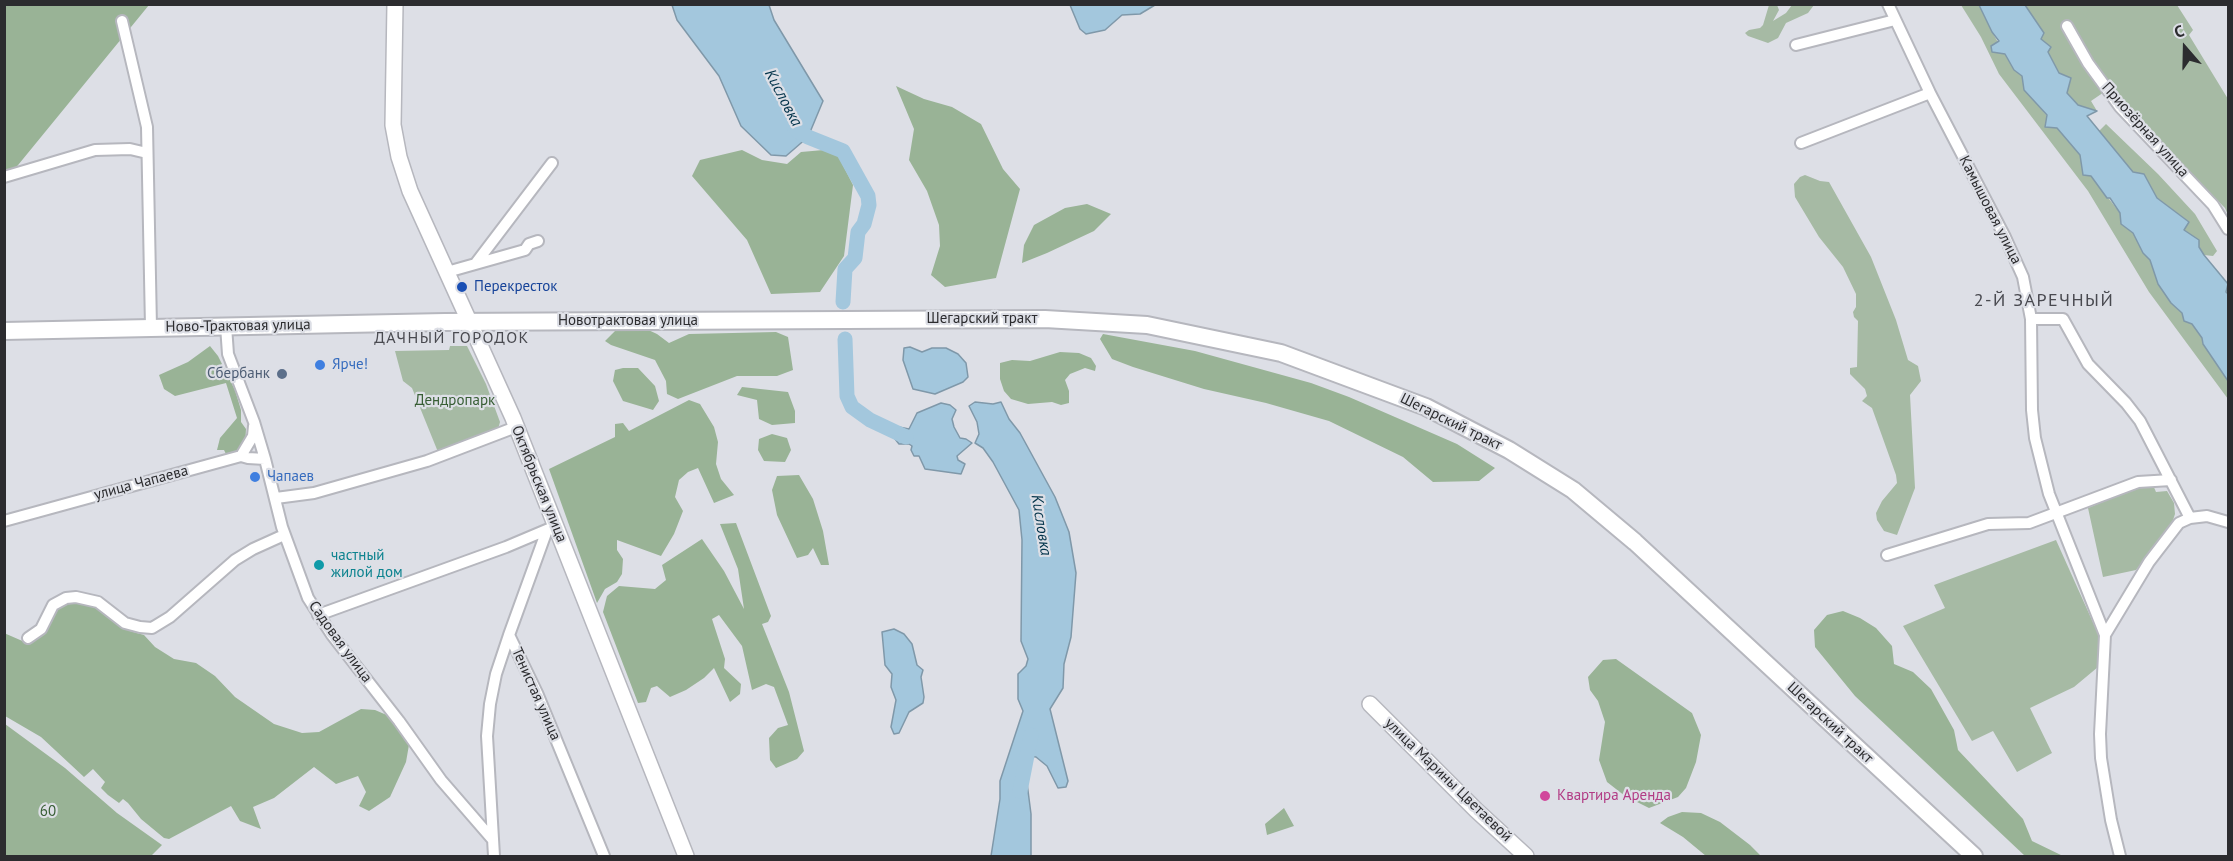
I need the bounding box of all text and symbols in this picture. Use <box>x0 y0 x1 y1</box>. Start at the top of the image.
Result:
north arrow <box>2155 18 2215 78</box>
text: С <box>2171 20 2186 42</box>
water label: Кисловка <box>760 66 806 130</box>
street label: Приозёрная улица <box>2098 79 2192 181</box>
street label: Камышовая улица <box>1955 153 2025 267</box>
place label: Перекресток <box>474 278 557 296</box>
marker: Перекресток <box>455 280 469 294</box>
district label: 2-Й ЗАРЕЧНЫЙ <box>1974 290 2114 312</box>
street label: Шегарский тракт <box>927 310 1037 328</box>
street label: Новотрактовая улица <box>558 312 698 330</box>
street label: Ново-Трактовая улица <box>165 316 311 336</box>
district label: ДАЧНЫЙ ГОРОДОК <box>374 328 530 348</box>
place label: Ярче! <box>332 356 368 374</box>
marker: Ярче! <box>313 358 327 372</box>
place label: Сбербанк <box>207 365 270 383</box>
marker: Сбербанк <box>275 367 289 381</box>
street label: Шегарский тракт <box>1397 390 1505 454</box>
park label: Дендропарк <box>415 392 495 410</box>
street label: Октябрьская улица <box>507 423 571 545</box>
street label: улица Чапаева <box>92 462 190 504</box>
place label: Чапаев <box>267 468 314 486</box>
marker: Чапаев <box>248 470 262 484</box>
water label: Кисловка <box>1027 493 1055 557</box>
place label: частный жилой дом <box>331 547 403 582</box>
marker: частный жилой дом <box>312 558 326 572</box>
street label: Садовая улица <box>304 598 376 686</box>
street label: Тенистая улица <box>508 645 564 743</box>
street label: Шегарский тракт <box>1783 679 1877 767</box>
street label: улица Марины Цветаевой <box>1381 714 1515 846</box>
place label: Квартира Аренда <box>1557 787 1671 805</box>
marker: Квартира Аренда <box>1538 789 1552 803</box>
park label: 60 <box>40 803 56 821</box>

